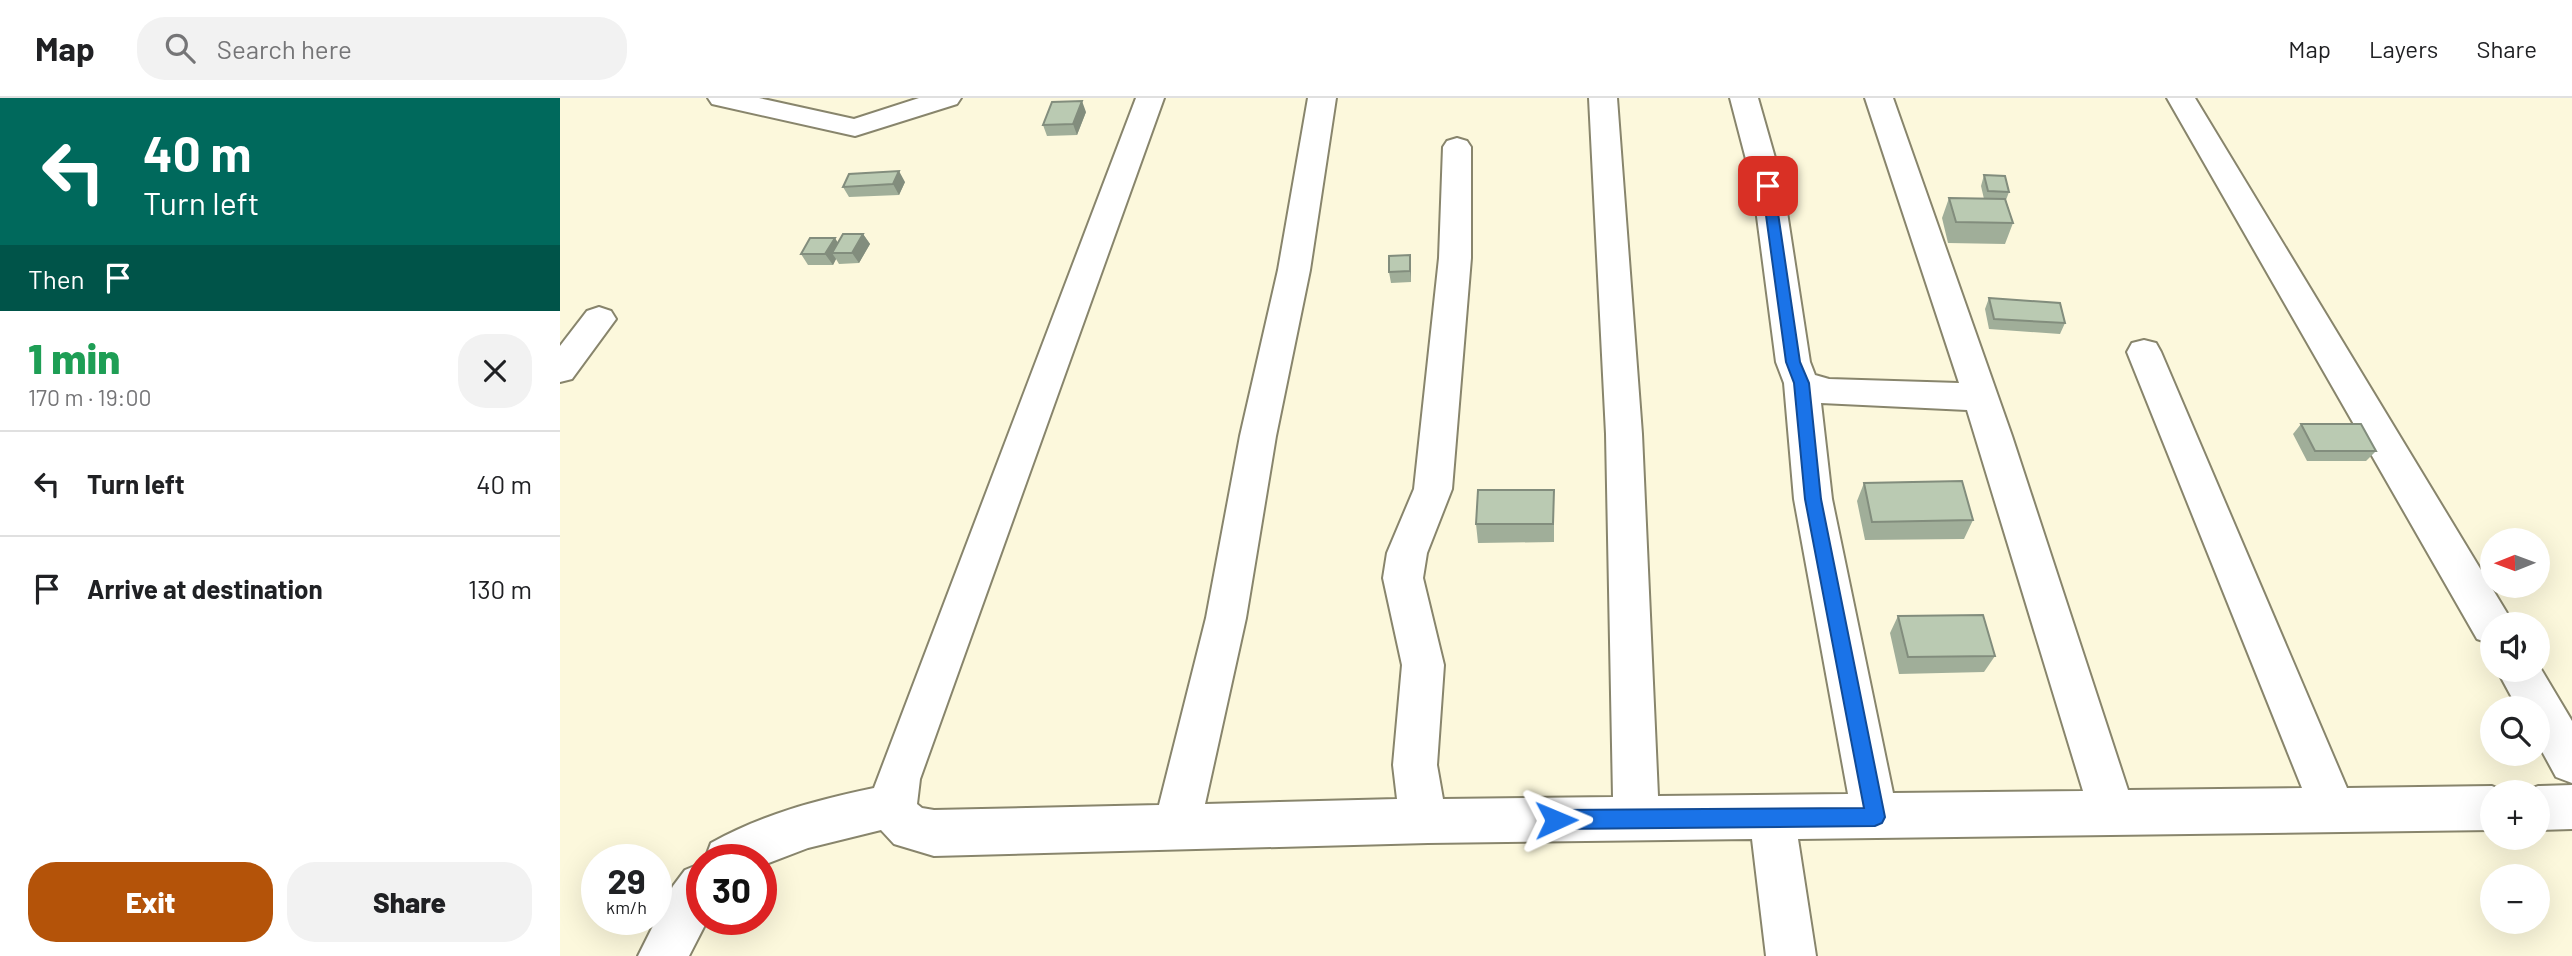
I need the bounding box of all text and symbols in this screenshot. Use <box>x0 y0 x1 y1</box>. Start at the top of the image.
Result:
search box <box>137 17 627 80</box>
text: Map <box>35 28 95 68</box>
icon: search <box>161 29 199 67</box>
text: Search here <box>217 33 352 64</box>
text: Map <box>2288 34 2331 63</box>
text: Layers <box>2369 34 2438 63</box>
text: Share <box>2476 34 2537 63</box>
text: 40 m <box>143 123 251 182</box>
icon: left <box>28 126 119 217</box>
pin <box>1738 156 1798 216</box>
icon: arrive <box>1749 167 1787 205</box>
text: Turn left <box>143 183 260 221</box>
icon: arrive <box>99 259 137 297</box>
text: Then <box>28 263 85 294</box>
text: 1 min <box>28 332 120 382</box>
button: close <box>458 334 532 408</box>
text: 170 m · 19:00 <box>28 383 151 411</box>
icon: left <box>28 465 66 503</box>
text: Turn left <box>87 468 185 499</box>
text: 40 m <box>476 468 532 499</box>
north arrow <box>2480 528 2550 598</box>
map controls <box>2480 528 2550 934</box>
icon: arrive <box>28 570 66 608</box>
text: Arrive at destination <box>87 573 323 604</box>
text: 130 m <box>468 573 532 604</box>
button: sound <box>2480 612 2550 682</box>
button: search <box>2480 696 2550 766</box>
button: + <box>2480 780 2550 850</box>
position arrow <box>1519 783 1593 857</box>
speed limit sign: 30 <box>686 844 777 935</box>
text: 29 <box>607 859 646 901</box>
button: Exit <box>28 862 273 942</box>
button: Share <box>287 862 532 942</box>
button: − <box>2480 864 2550 934</box>
text: km/h <box>606 896 647 918</box>

